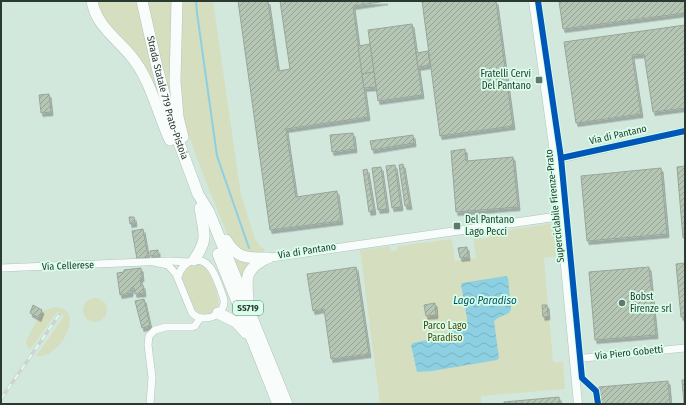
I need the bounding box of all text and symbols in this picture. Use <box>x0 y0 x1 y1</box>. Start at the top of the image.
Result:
street label: Strada Statale 719 Prato-Pistoia <box>144 35 191 161</box>
place label: Fratelli Cervi Del Pantano <box>480 68 531 92</box>
marker: Fratelli Cervi Del Pantano <box>534 75 544 85</box>
street label: Via di Pantano <box>588 123 648 147</box>
street label: Superciclabile Firenze-Prato <box>543 149 567 263</box>
place label: Del Pantano Lago Pecci <box>465 214 514 238</box>
marker: Del Pantano Lago Pecci <box>452 221 462 231</box>
street label: Via di Pantano <box>277 240 337 262</box>
street label: Via Cellerese <box>42 259 94 273</box>
place label: Bobst Firenze srl <box>630 291 672 315</box>
water label: Lago Paradiso <box>453 294 517 307</box>
marker: Bobst Firenze srl <box>617 298 627 308</box>
road number: SS719 <box>233 301 263 315</box>
park label: Parco Lago Paradiso <box>423 320 467 344</box>
street label: Via Piero Gobetti <box>594 343 664 363</box>

